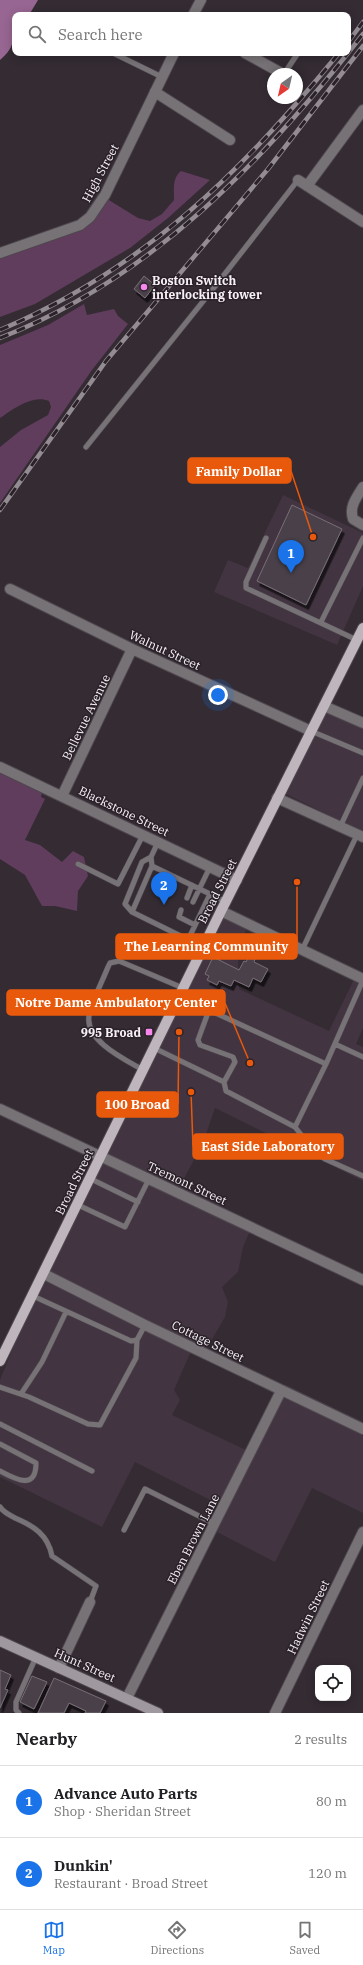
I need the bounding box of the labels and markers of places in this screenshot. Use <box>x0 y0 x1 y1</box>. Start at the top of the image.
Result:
place label: Boston Switch interlocking tower <box>152 273 262 302</box>
marker: Boston Switch interlocking tower <box>139 282 149 292</box>
callout: Family Dollar <box>188 458 291 483</box>
pin: 1 <box>278 540 304 573</box>
pin: 2 <box>151 872 177 905</box>
callout: The Learning Community <box>116 934 297 959</box>
callout: Notre Dame Ambulatory Center <box>7 990 225 1015</box>
place label: 995 Broad <box>81 1025 141 1040</box>
marker: 995 Broad <box>144 1027 154 1037</box>
callout: 100 Broad <box>97 1092 178 1117</box>
callout: East Side Laboratory <box>193 1134 343 1159</box>

